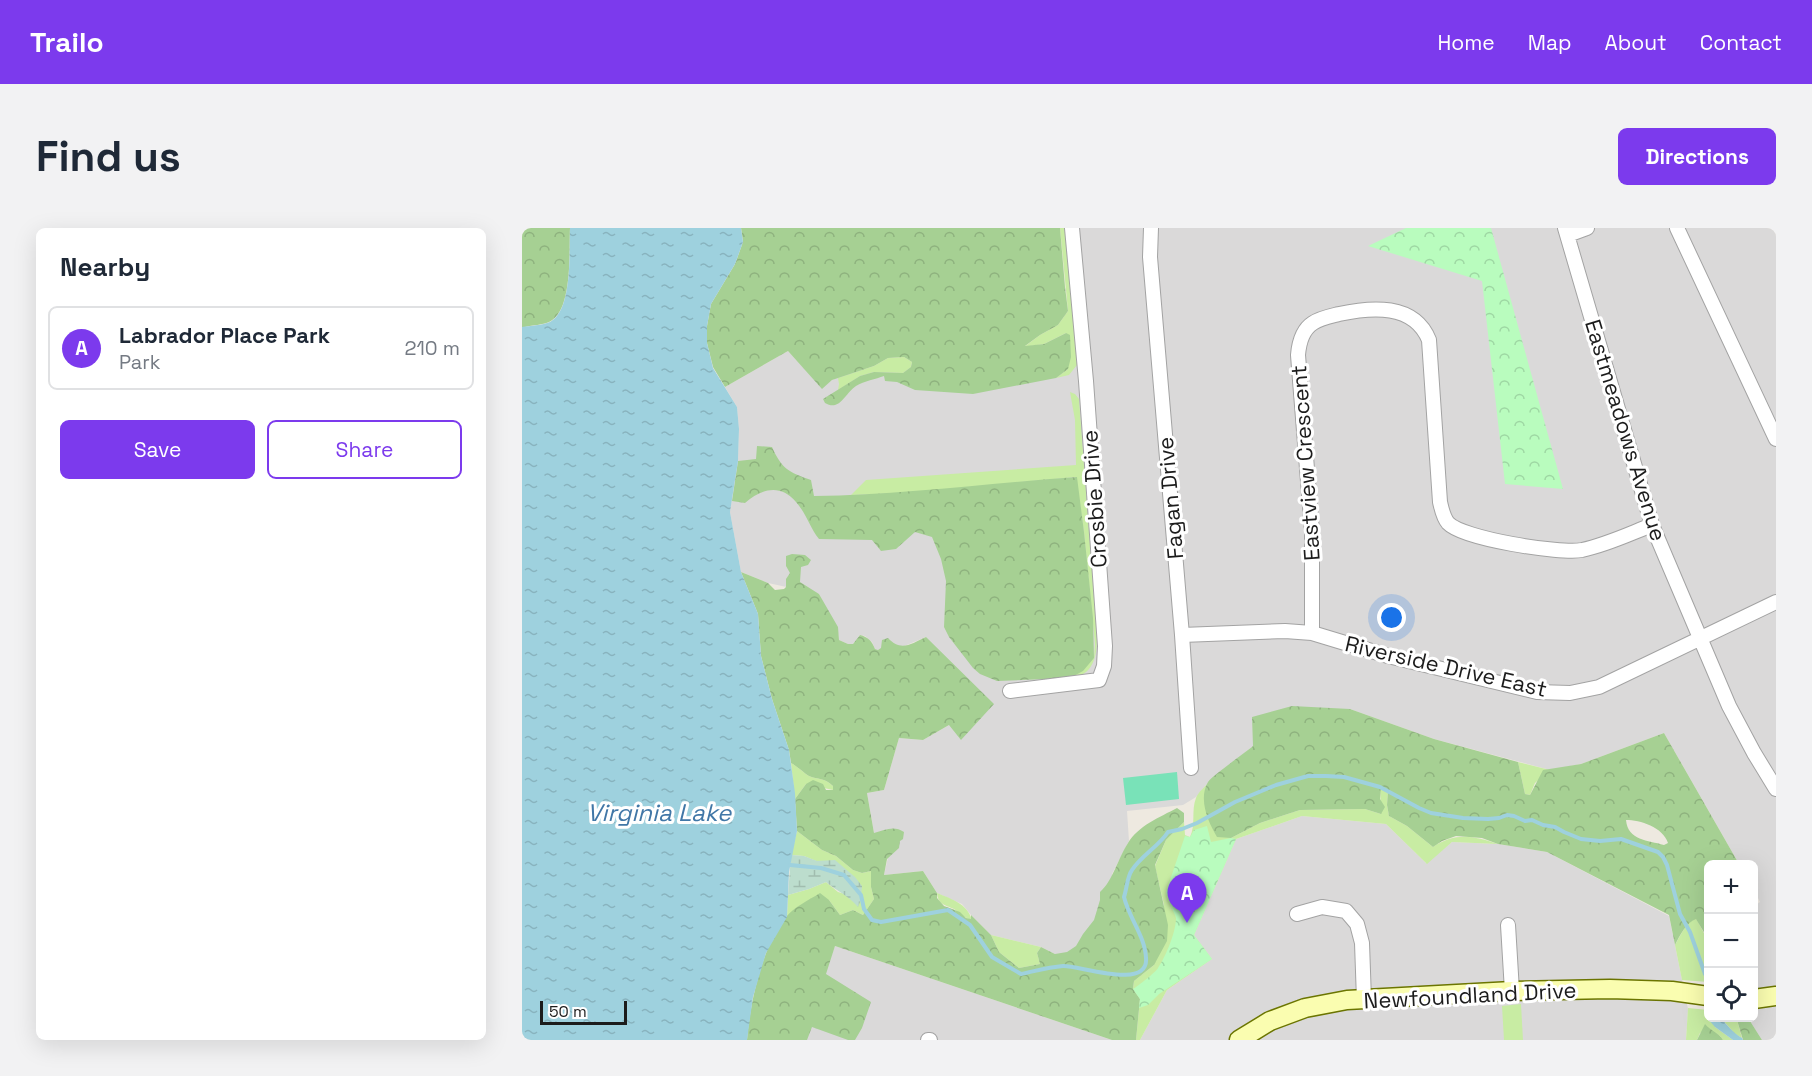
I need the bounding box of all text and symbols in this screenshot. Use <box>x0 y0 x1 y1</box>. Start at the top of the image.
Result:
text: Trailo <box>30 24 104 60</box>
text: Home <box>1437 29 1495 56</box>
text: Map <box>1528 29 1572 56</box>
text: About <box>1605 29 1667 56</box>
text: Contact <box>1700 29 1782 56</box>
button: Directions <box>1618 128 1776 185</box>
text: Find us <box>36 130 181 183</box>
text: Nearby <box>60 250 150 284</box>
street label: Eastmeadows Avenue <box>1579 316 1673 544</box>
text: Labrador Place Park <box>119 321 330 349</box>
text: A <box>75 335 88 361</box>
text: 210 m <box>404 335 460 361</box>
text: Park <box>119 349 161 375</box>
street label: Eastview Crescent <box>1284 364 1326 562</box>
button: Save <box>60 420 255 479</box>
button: Share <box>267 420 462 479</box>
street label: Crosbie Drive <box>1075 429 1113 569</box>
street label: Fagan Drive <box>1151 436 1189 560</box>
your location <box>1377 603 1406 632</box>
street label: Riverside Drive East <box>1342 629 1550 703</box>
water label: Virginia Lake <box>587 797 732 828</box>
map controls <box>1704 860 1758 1022</box>
button: + <box>1704 860 1758 914</box>
pin: A <box>1168 874 1206 923</box>
button: − <box>1704 914 1758 968</box>
button: locate <box>1704 968 1758 1022</box>
street label: Newfoundland Drive <box>1363 975 1577 1015</box>
scale bar <box>540 998 627 1026</box>
text: 50 m <box>549 1001 587 1022</box>

